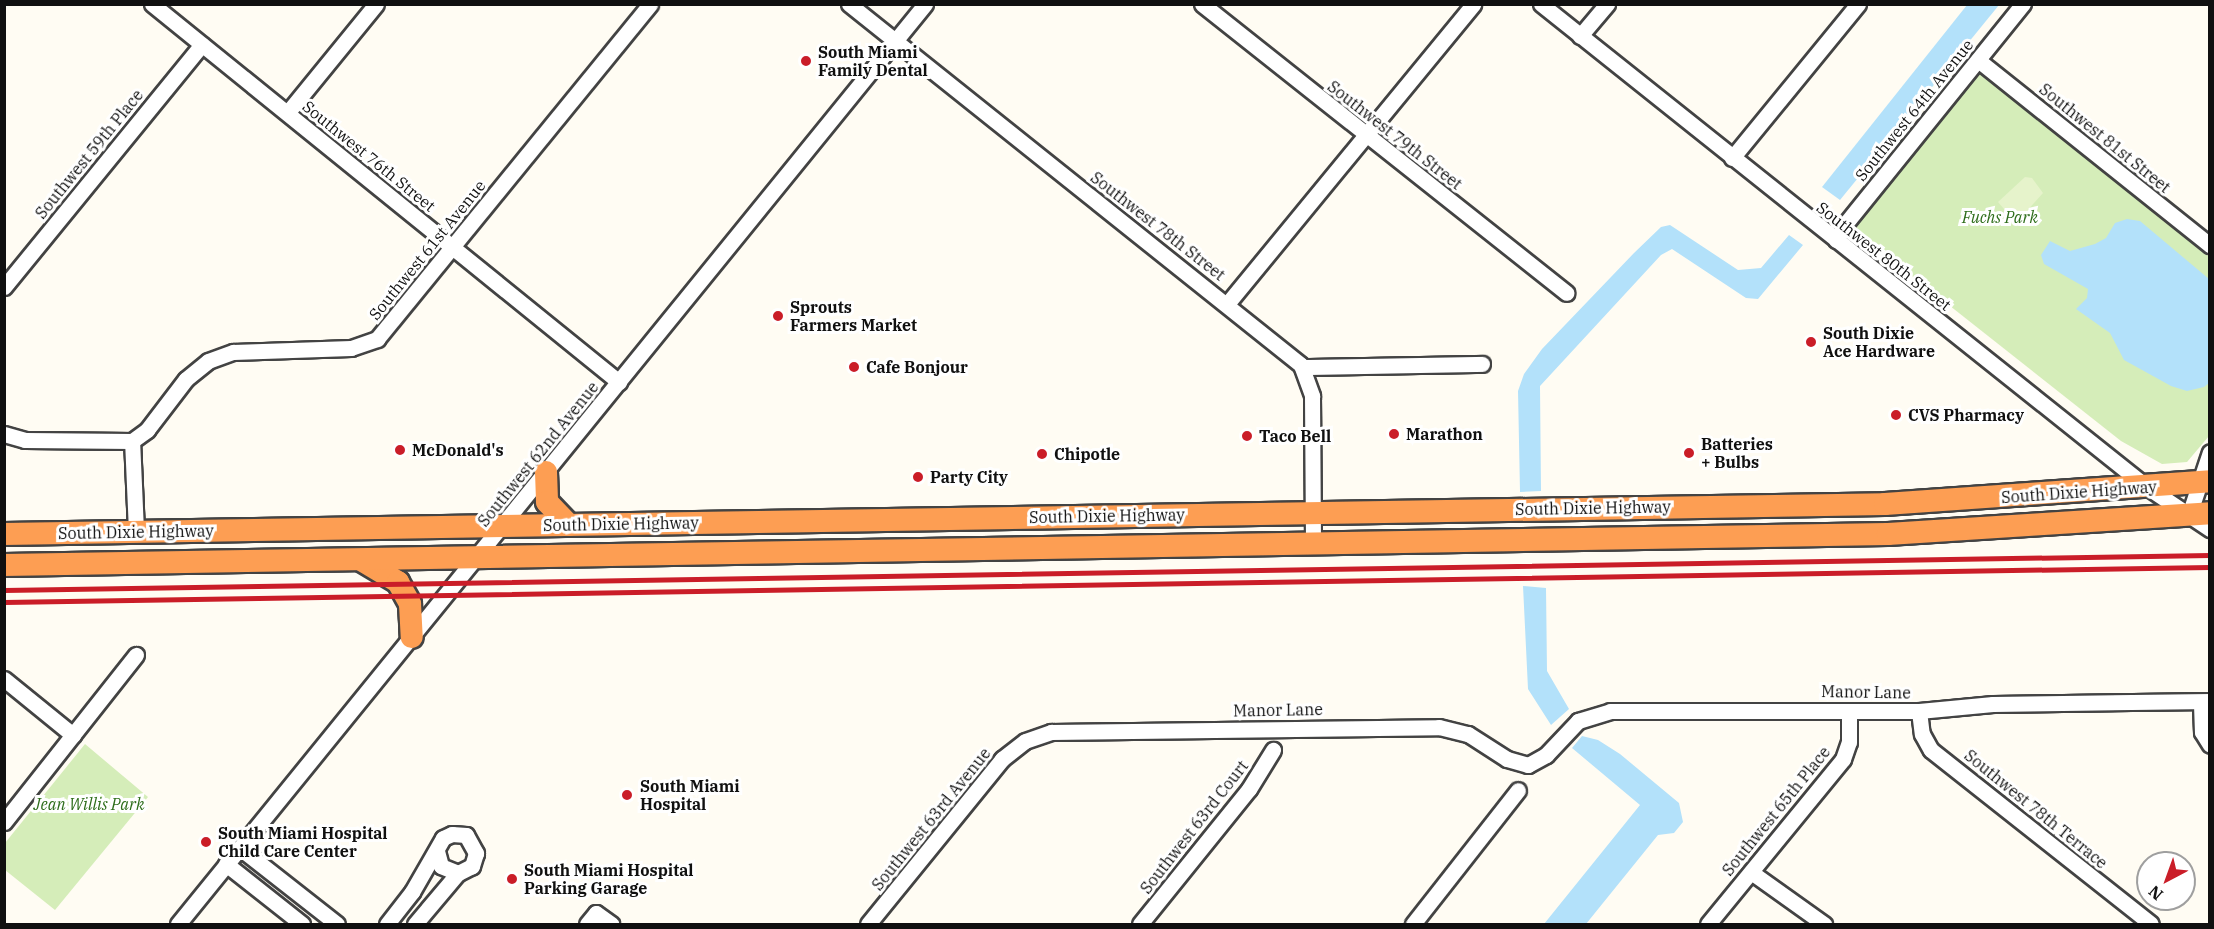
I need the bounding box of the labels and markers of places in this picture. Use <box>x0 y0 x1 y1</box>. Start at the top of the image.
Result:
place label: South Miami Family Dental <box>818 42 928 80</box>
marker: South Miami Family Dental <box>799 54 813 68</box>
place label: Sprouts Farmers Market <box>790 297 917 335</box>
marker: Sprouts Farmers Market <box>771 309 785 323</box>
place label: South Dixie Ace Hardware <box>1823 323 1935 361</box>
marker: South Dixie Ace Hardware <box>1804 335 1818 349</box>
place label: Cafe Bonjour <box>866 357 968 377</box>
marker: Cafe Bonjour <box>847 360 861 374</box>
place label: CVS Pharmacy <box>1908 405 2024 425</box>
marker: CVS Pharmacy <box>1889 408 1903 422</box>
place label: Marathon <box>1406 424 1483 444</box>
place label: Taco Bell <box>1259 426 1331 446</box>
marker: Marathon <box>1387 427 1401 441</box>
marker: Taco Bell <box>1240 429 1254 443</box>
place label: Batteries + Bulbs <box>1701 434 1773 472</box>
place label: McDonald's <box>412 440 504 460</box>
marker: McDonald's <box>393 443 407 457</box>
place label: Chipotle <box>1054 444 1120 464</box>
marker: Batteries + Bulbs <box>1682 446 1696 460</box>
marker: Chipotle <box>1035 447 1049 461</box>
place label: Party City <box>930 467 1008 487</box>
marker: Party City <box>911 470 925 484</box>
place label: South Miami Hospital <box>640 776 740 814</box>
marker: South Miami Hospital <box>618 786 636 804</box>
place label: South Miami Hospital Child Care Center <box>218 823 388 861</box>
marker: South Miami Hospital Child Care Center <box>199 835 213 849</box>
place label: South Miami Hospital Parking Garage <box>524 860 694 898</box>
marker: South Miami Hospital Parking Garage <box>505 872 519 886</box>

